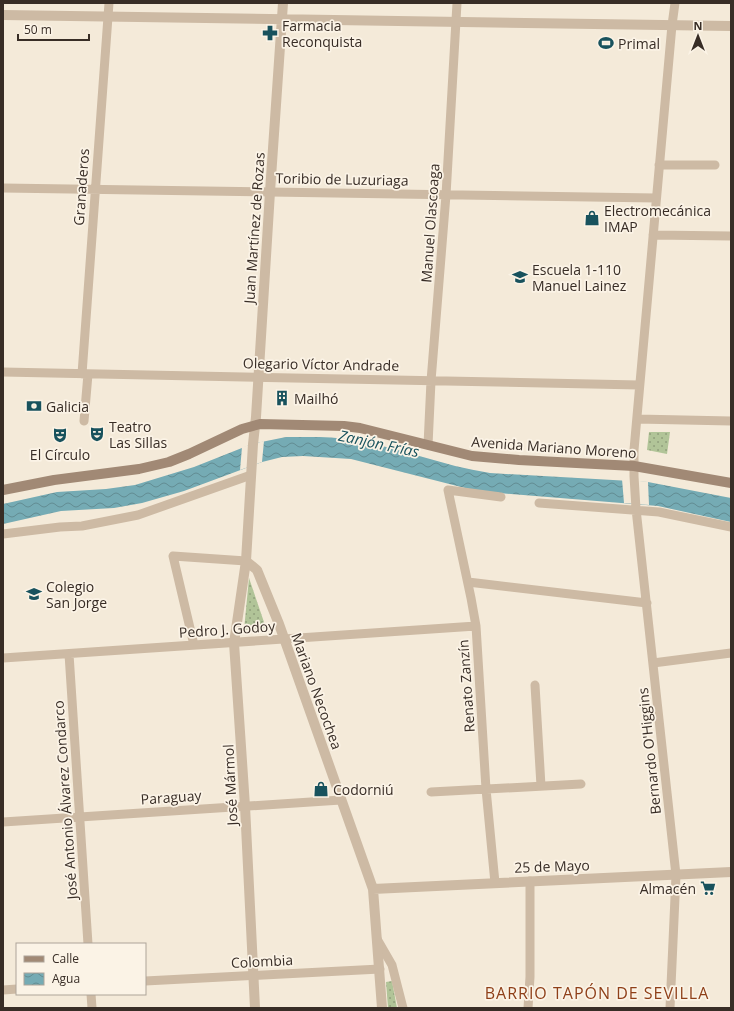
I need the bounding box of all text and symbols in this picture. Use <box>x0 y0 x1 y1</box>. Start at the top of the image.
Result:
scale bar <box>18 16 89 42</box>
place label: Farmacia Reconquista <box>282 16 362 51</box>
north arrow <box>678 16 718 56</box>
text: N <box>694 18 702 33</box>
text: 50 m <box>24 21 52 38</box>
pharmacy icon: Farmacia Reconquista <box>261 24 279 42</box>
sports icon: Primal <box>597 34 615 52</box>
place label: Primal <box>618 34 660 53</box>
street label: Granaderos <box>69 147 93 226</box>
street label: Juan Martínez de Rozas <box>239 151 269 306</box>
street label: Manuel Olascoaga <box>416 163 444 283</box>
street label: Toribio de Luzuriaga <box>275 168 409 190</box>
place label: Electromecánica IMAP <box>604 201 711 236</box>
shop icon: Electromecánica IMAP <box>583 209 601 227</box>
place label: Escuela 1-110 Manuel Lainez <box>532 260 627 295</box>
school or university icon: Escuela 1-110 Manuel Lainez <box>511 268 529 286</box>
street label: Olegario Víctor Andrade <box>243 353 399 375</box>
building icon: Mailhó <box>273 389 291 407</box>
place label: Mailhó <box>294 389 338 408</box>
bank icon: Galicia <box>25 397 43 415</box>
place label: Galicia <box>46 397 89 416</box>
place label: Teatro Las Sillas <box>109 417 167 452</box>
theatre icon: Teatro Las Sillas <box>88 425 106 443</box>
water label: Zanjón Frías <box>336 425 422 461</box>
theatre icon: El Círculo <box>51 426 69 444</box>
street label: Avenida Mariano Moreno <box>471 432 637 462</box>
place label: El Círculo <box>30 445 90 464</box>
place label: Colegio San Jorge <box>46 577 107 612</box>
school or university icon: Colegio San Jorge <box>25 585 43 603</box>
street label: Pedro J. Godoy <box>178 616 277 642</box>
street label: Mariano Necochea <box>287 630 347 752</box>
street label: Renato Zanzín <box>453 639 479 733</box>
street label: Bernardo O'Higgins <box>633 686 665 815</box>
street label: José Antonio Álvarez Condarco <box>49 700 82 902</box>
street label: José Mármol <box>218 744 242 828</box>
shop icon: Codorniú <box>312 780 330 798</box>
place label: Codorniú <box>333 780 394 799</box>
street label: Paraguay <box>140 785 203 809</box>
street label: 25 de Mayo <box>514 855 590 877</box>
place label: Almacén <box>640 879 696 898</box>
supermarket icon: Almacén <box>699 879 717 897</box>
legend <box>16 943 146 995</box>
text: Calle <box>52 950 79 967</box>
street label: Colombia <box>231 950 293 972</box>
text: Agua <box>52 970 80 987</box>
district label: BARRIO TAPÓN DE SEVILLA <box>485 982 709 1004</box>

